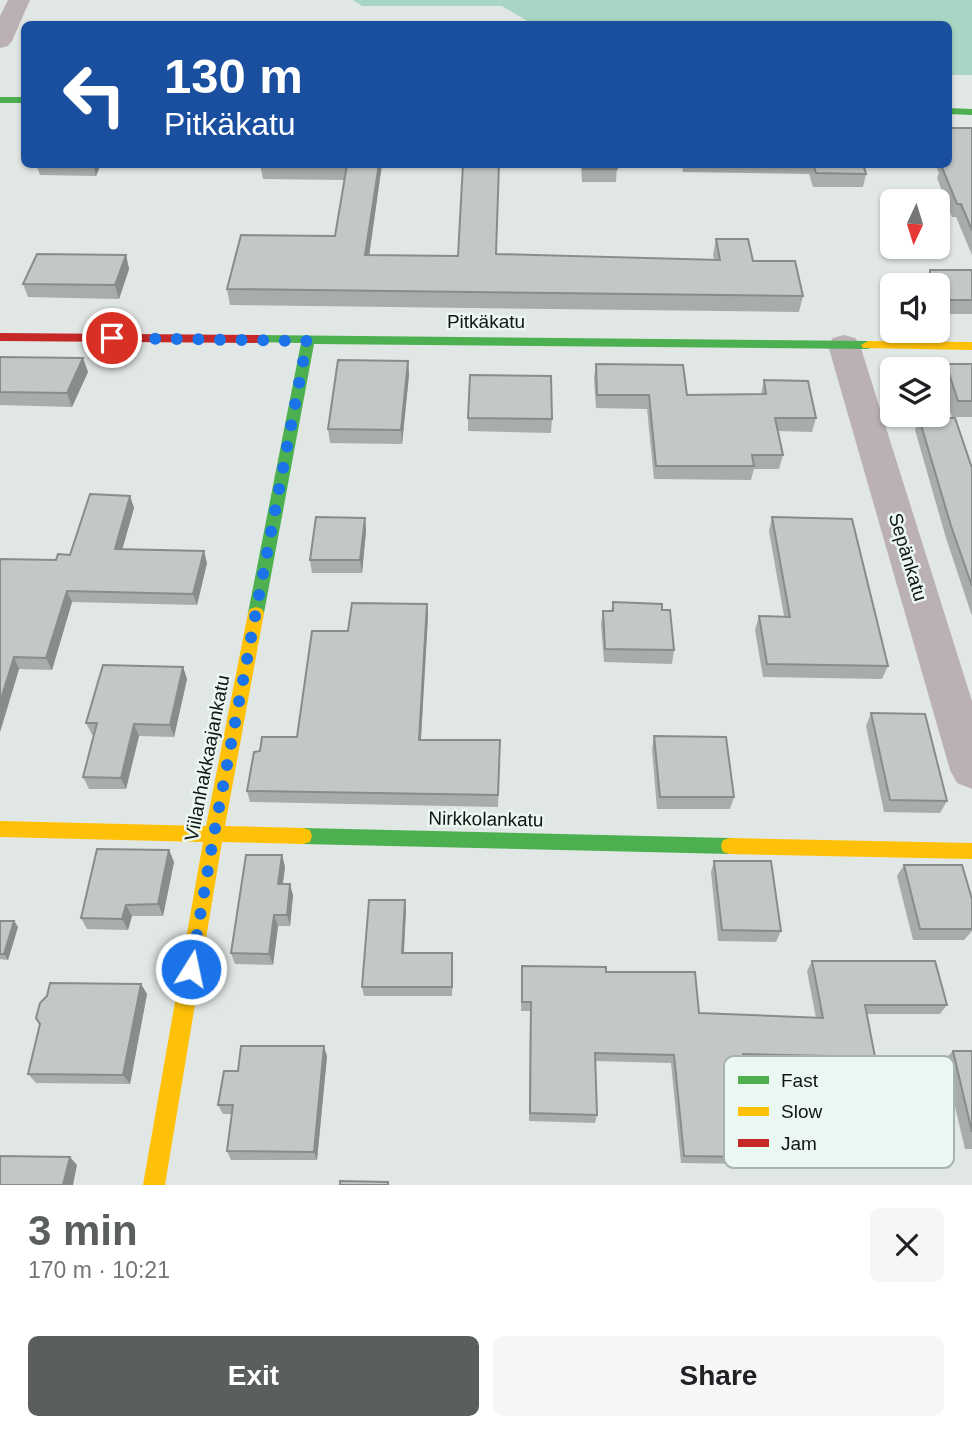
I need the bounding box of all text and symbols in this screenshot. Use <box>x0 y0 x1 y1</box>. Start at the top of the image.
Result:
icon: left <box>49 49 140 140</box>
text: 130 m <box>164 49 303 103</box>
text: Pitkäkatu <box>164 106 296 142</box>
north arrow <box>880 189 950 259</box>
map controls <box>880 189 950 427</box>
button: sound <box>880 273 950 343</box>
pin <box>82 308 142 368</box>
street label: Pitkäkatu <box>447 311 525 332</box>
icon: arrive <box>93 319 131 357</box>
button: layers <box>880 357 950 427</box>
street label: Sepänkatu <box>885 510 931 604</box>
street label: Viilanhakkaajankatu <box>181 673 233 843</box>
street label: Nirkkolankatu <box>428 807 544 831</box>
position arrow <box>154 932 228 1006</box>
legend <box>724 1056 954 1168</box>
text: Fast <box>781 1070 819 1091</box>
text: Slow <box>781 1101 822 1122</box>
text: Jam <box>781 1133 817 1154</box>
text: 3 min <box>28 1207 138 1254</box>
button: close <box>870 1208 944 1282</box>
text: 170 m · 10:21 <box>28 1257 170 1283</box>
button: Exit <box>28 1336 479 1416</box>
button: Share <box>493 1336 944 1416</box>

